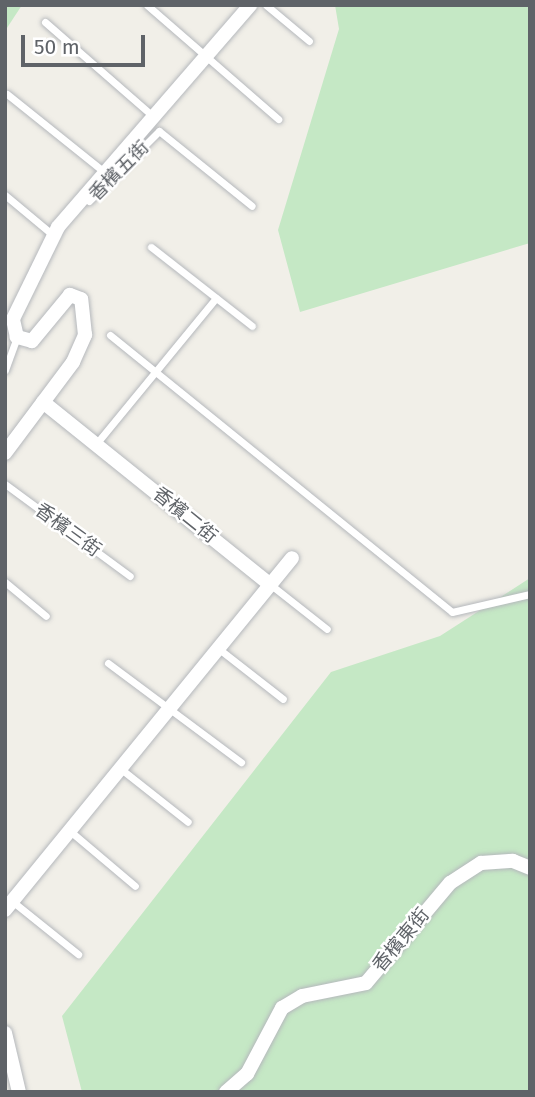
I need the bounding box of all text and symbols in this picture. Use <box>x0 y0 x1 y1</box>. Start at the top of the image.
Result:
scale bar <box>24 21 149 65</box>
text: 50 m <box>34 34 80 60</box>
street label: 香檳五街 <box>84 136 154 206</box>
street label: 香檳二街 <box>148 482 222 548</box>
street label: 香檳三街 <box>31 498 105 562</box>
street label: 香檳東街 <box>368 904 434 976</box>

